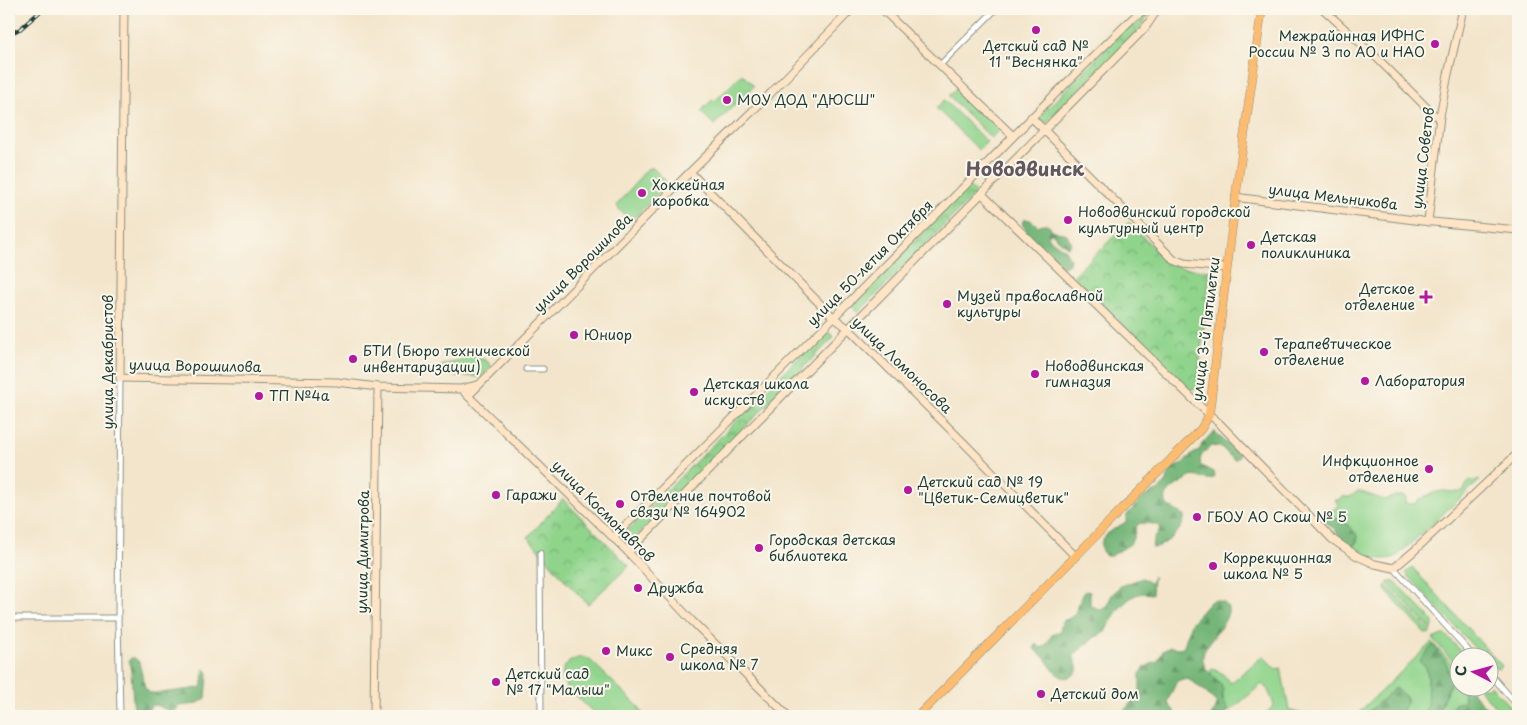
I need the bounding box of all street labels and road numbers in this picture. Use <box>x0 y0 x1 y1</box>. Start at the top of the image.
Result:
street label: улица Советов <box>1406 106 1439 210</box>
street label: улица Мельникова <box>1267 178 1399 215</box>
street label: улица 50-летия Октября <box>802 195 937 330</box>
street label: улица Ворошилова <box>528 208 637 317</box>
street label: улица 3-й Пятилетки <box>1186 256 1225 402</box>
street label: улица Декабристов <box>97 295 118 429</box>
street label: улица Ломоносова <box>848 311 957 418</box>
street label: улица Ворошилова <box>129 354 262 377</box>
street label: улица Космонавтов <box>548 455 659 566</box>
street label: улица Димитрова <box>351 490 374 614</box>

